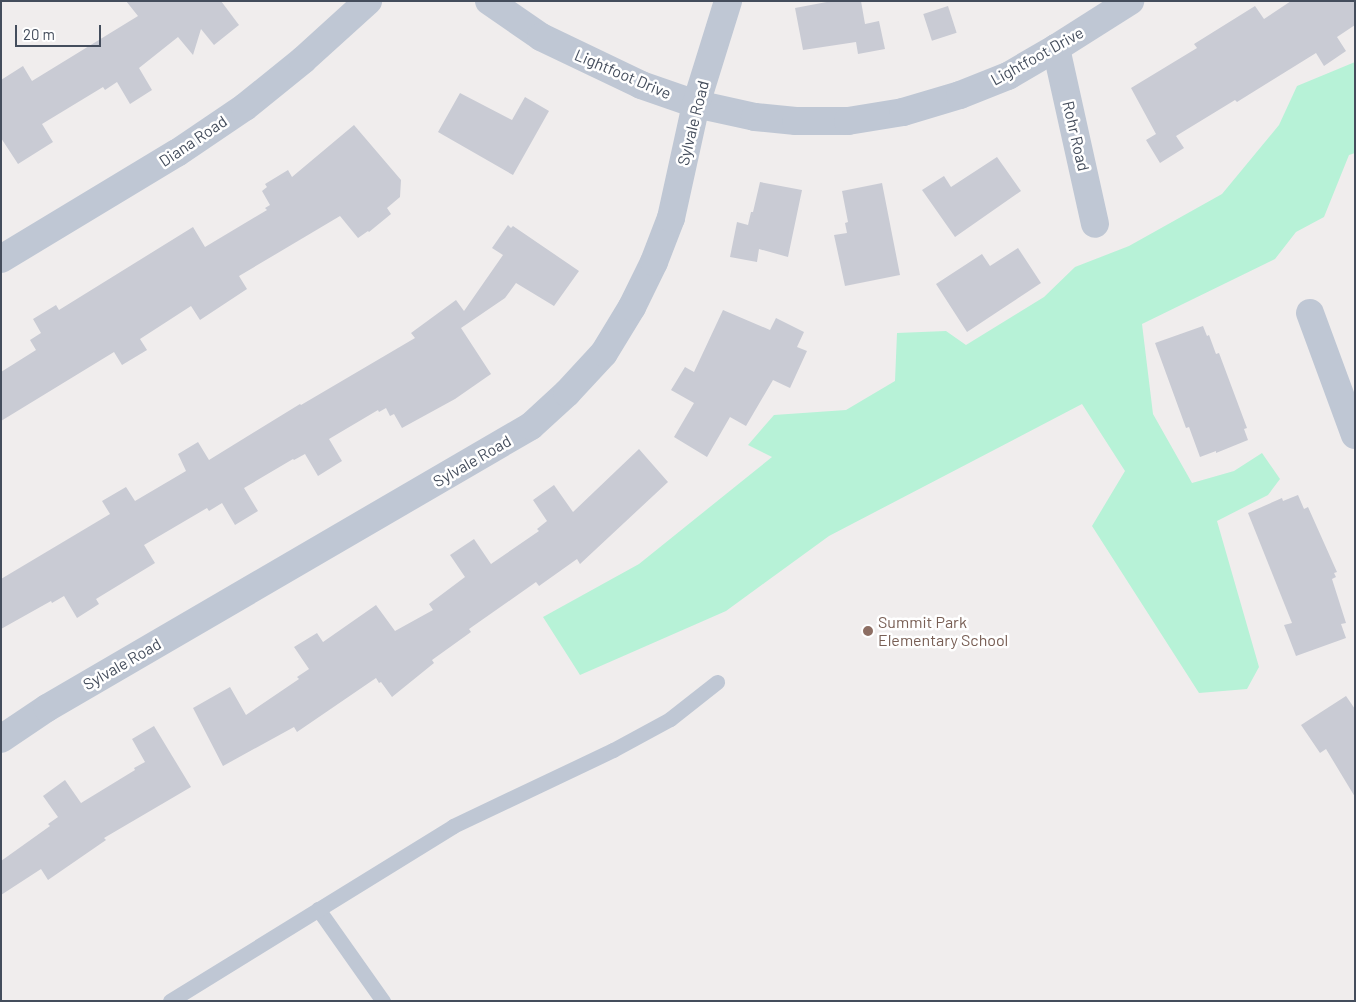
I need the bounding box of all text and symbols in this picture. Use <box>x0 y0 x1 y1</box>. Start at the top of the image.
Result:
scale bar <box>18 15 104 47</box>
street label: Lightfoot Drive <box>987 23 1087 89</box>
text: 20 m <box>23 25 55 43</box>
street label: Lightfoot Drive <box>572 45 674 103</box>
street label: Sylvale Road <box>673 79 713 167</box>
street label: Rohr Road <box>1059 99 1093 173</box>
street label: Diana Road <box>155 111 231 171</box>
street label: Sylvale Road <box>430 431 514 491</box>
place label: Summit Park Elementary School <box>878 612 1008 650</box>
marker: Summit Park Elementary School <box>862 625 874 637</box>
street label: Sylvale Road <box>80 634 164 694</box>

